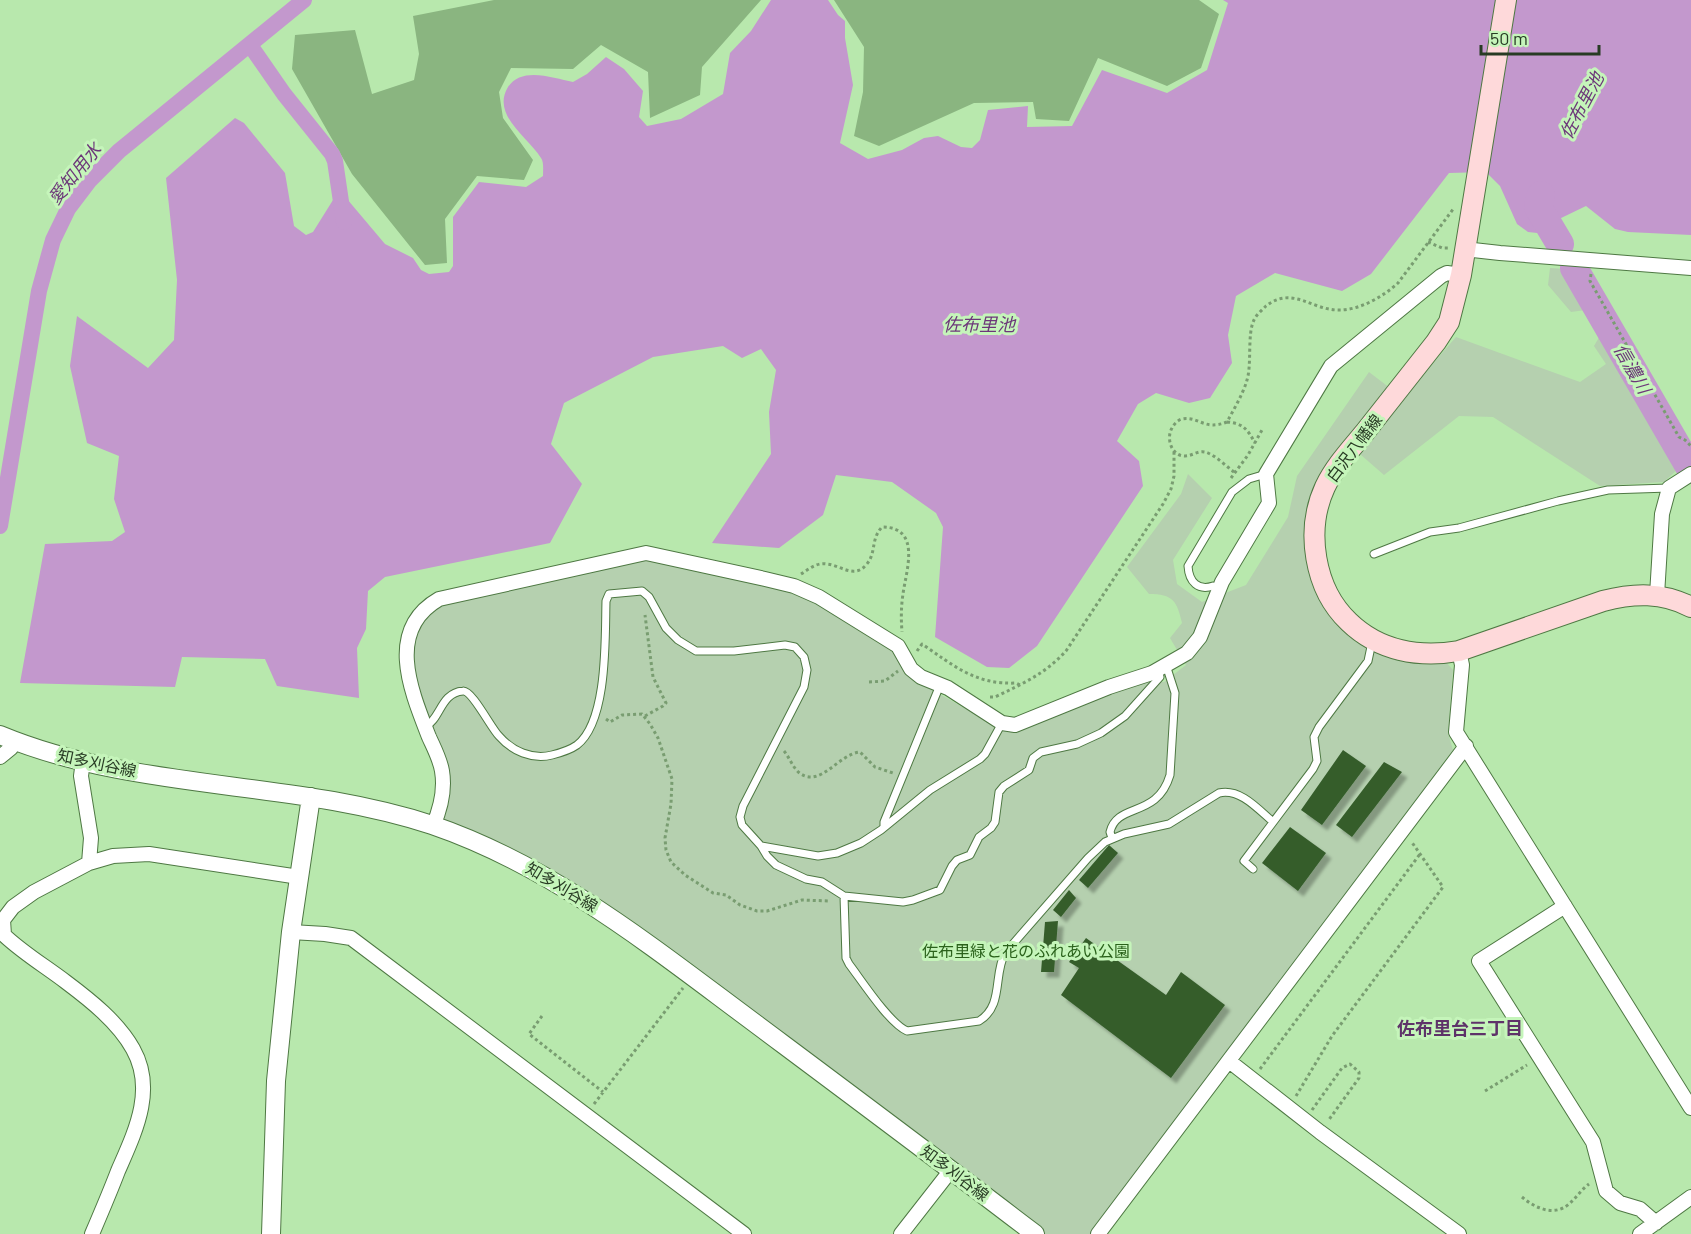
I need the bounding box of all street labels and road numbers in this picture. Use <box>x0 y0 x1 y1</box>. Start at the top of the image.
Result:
street label: 白沢八幡線 <box>1322 410 1385 485</box>
street label: 知多刈谷線 <box>56 745 138 780</box>
street label: 知多刈谷線 <box>523 858 601 915</box>
street label: 知多刈谷線 <box>918 1141 993 1204</box>

